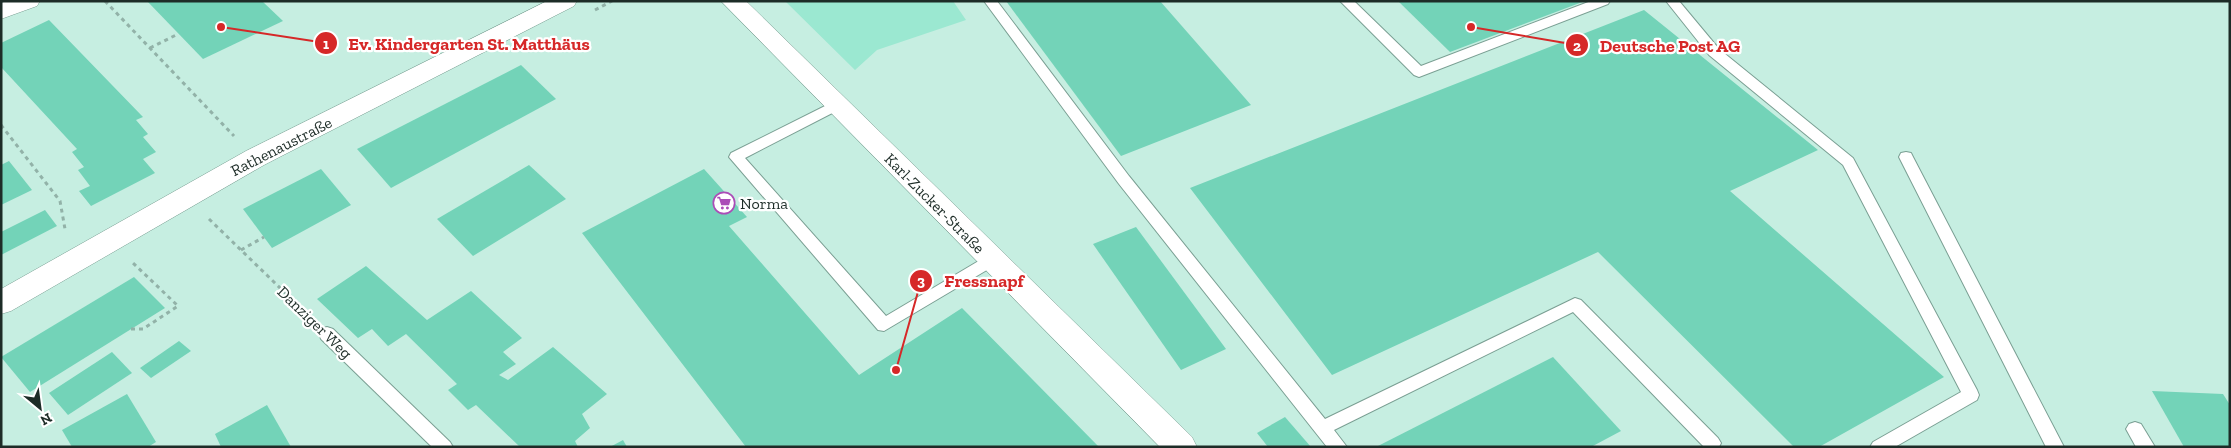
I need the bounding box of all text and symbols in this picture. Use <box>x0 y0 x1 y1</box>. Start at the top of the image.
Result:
callout: Ev. Kindergarten St. Matthäus <box>313 27 600 60</box>
callout: Deutsche Post AG <box>1564 29 1750 62</box>
text: Ev. Kindergarten St. Matthäus <box>348 33 590 55</box>
text: 1 <box>323 35 329 53</box>
text: Deutsche Post AG <box>1600 35 1740 57</box>
text: 2 <box>1573 37 1581 55</box>
street label: Rathenaustraße <box>227 113 335 180</box>
street label: Karl-Zucker-Straße <box>881 149 989 257</box>
supermarket icon: Norma <box>712 191 736 215</box>
place label: Norma <box>740 194 788 213</box>
callout: Fressnapf <box>909 264 1033 297</box>
text: Fressnapf <box>944 270 1026 292</box>
text: 3 <box>917 272 925 290</box>
street label: Danziger Weg <box>273 282 356 363</box>
north arrow <box>15 383 65 433</box>
text: N <box>37 409 55 429</box>

